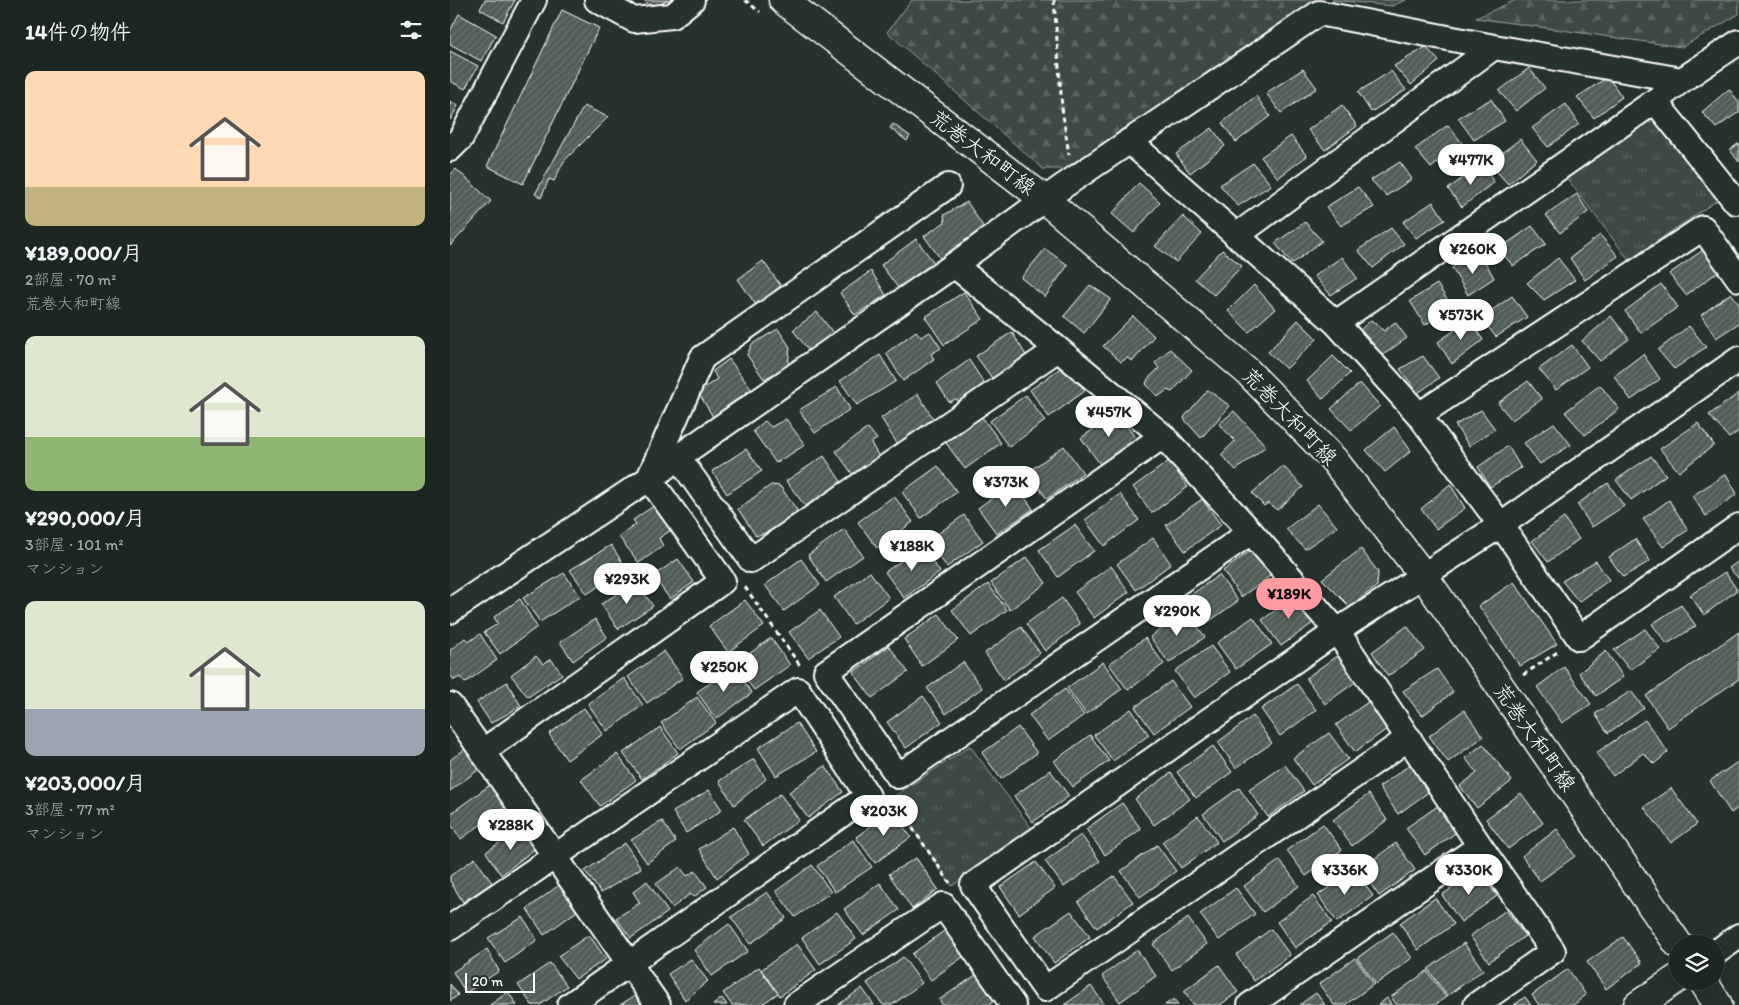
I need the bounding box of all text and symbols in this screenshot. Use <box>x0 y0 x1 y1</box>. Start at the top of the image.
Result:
icon: filters <box>397 16 425 44</box>
text: 14件の物件 <box>25 19 131 44</box>
icon: home <box>180 104 270 194</box>
street label: 荒巻大和町線 <box>925 104 1041 200</box>
pin: ¥477K <box>1436 144 1506 186</box>
text: ¥477K <box>1449 150 1493 169</box>
pin: ¥260K <box>1438 232 1508 275</box>
text: ¥260K <box>1450 239 1496 258</box>
text: ¥189,000/月 <box>25 240 143 265</box>
text: 2部屋 · 70 m² <box>25 270 116 289</box>
text: 荒巻大和町線 <box>25 294 121 313</box>
pin: ¥573K <box>1426 298 1496 341</box>
text: ¥573K <box>1439 305 1483 324</box>
street label: 荒巻大和町線 <box>1237 362 1343 470</box>
icon: home <box>180 369 270 459</box>
pin: ¥457K <box>1074 396 1144 438</box>
text: ¥457K <box>1086 402 1132 421</box>
pin: ¥373K <box>971 466 1041 508</box>
text: ¥373K <box>984 472 1028 491</box>
text: ¥290,000/月 <box>25 505 145 530</box>
pin: ¥188K <box>877 530 947 572</box>
text: 3部屋 · 101 m² <box>25 535 124 554</box>
text: ¥188K <box>890 536 934 555</box>
text: マンション <box>25 559 104 578</box>
pin: ¥293K <box>592 562 662 605</box>
text: ¥293K <box>605 569 649 588</box>
pin: ¥189K <box>1254 578 1324 620</box>
text: ¥189K <box>1267 584 1311 603</box>
pin: ¥290K <box>1142 594 1212 637</box>
text: ¥290K <box>1154 601 1200 620</box>
icon: home <box>180 634 270 724</box>
pin: ¥250K <box>689 650 759 693</box>
text: ¥250K <box>701 657 747 676</box>
street label: 荒巻大和町線 <box>1489 678 1581 796</box>
text: ¥203,000/月 <box>25 770 146 795</box>
pin: ¥203K <box>849 794 919 837</box>
text: 3部屋 · 77 m² <box>25 800 115 819</box>
text: ¥203K <box>861 801 907 820</box>
pin: ¥288K <box>476 808 546 851</box>
text: ¥288K <box>488 815 534 834</box>
text: マンション <box>25 824 104 843</box>
pin: ¥336K <box>1310 854 1380 896</box>
pin: ¥330K <box>1434 854 1504 896</box>
text: ¥336K <box>1322 860 1368 879</box>
text: ¥330K <box>1446 860 1492 879</box>
map controls <box>1669 935 1724 990</box>
button: layers <box>1669 935 1724 990</box>
scale bar <box>465 970 535 993</box>
text: 20 m <box>472 973 503 990</box>

